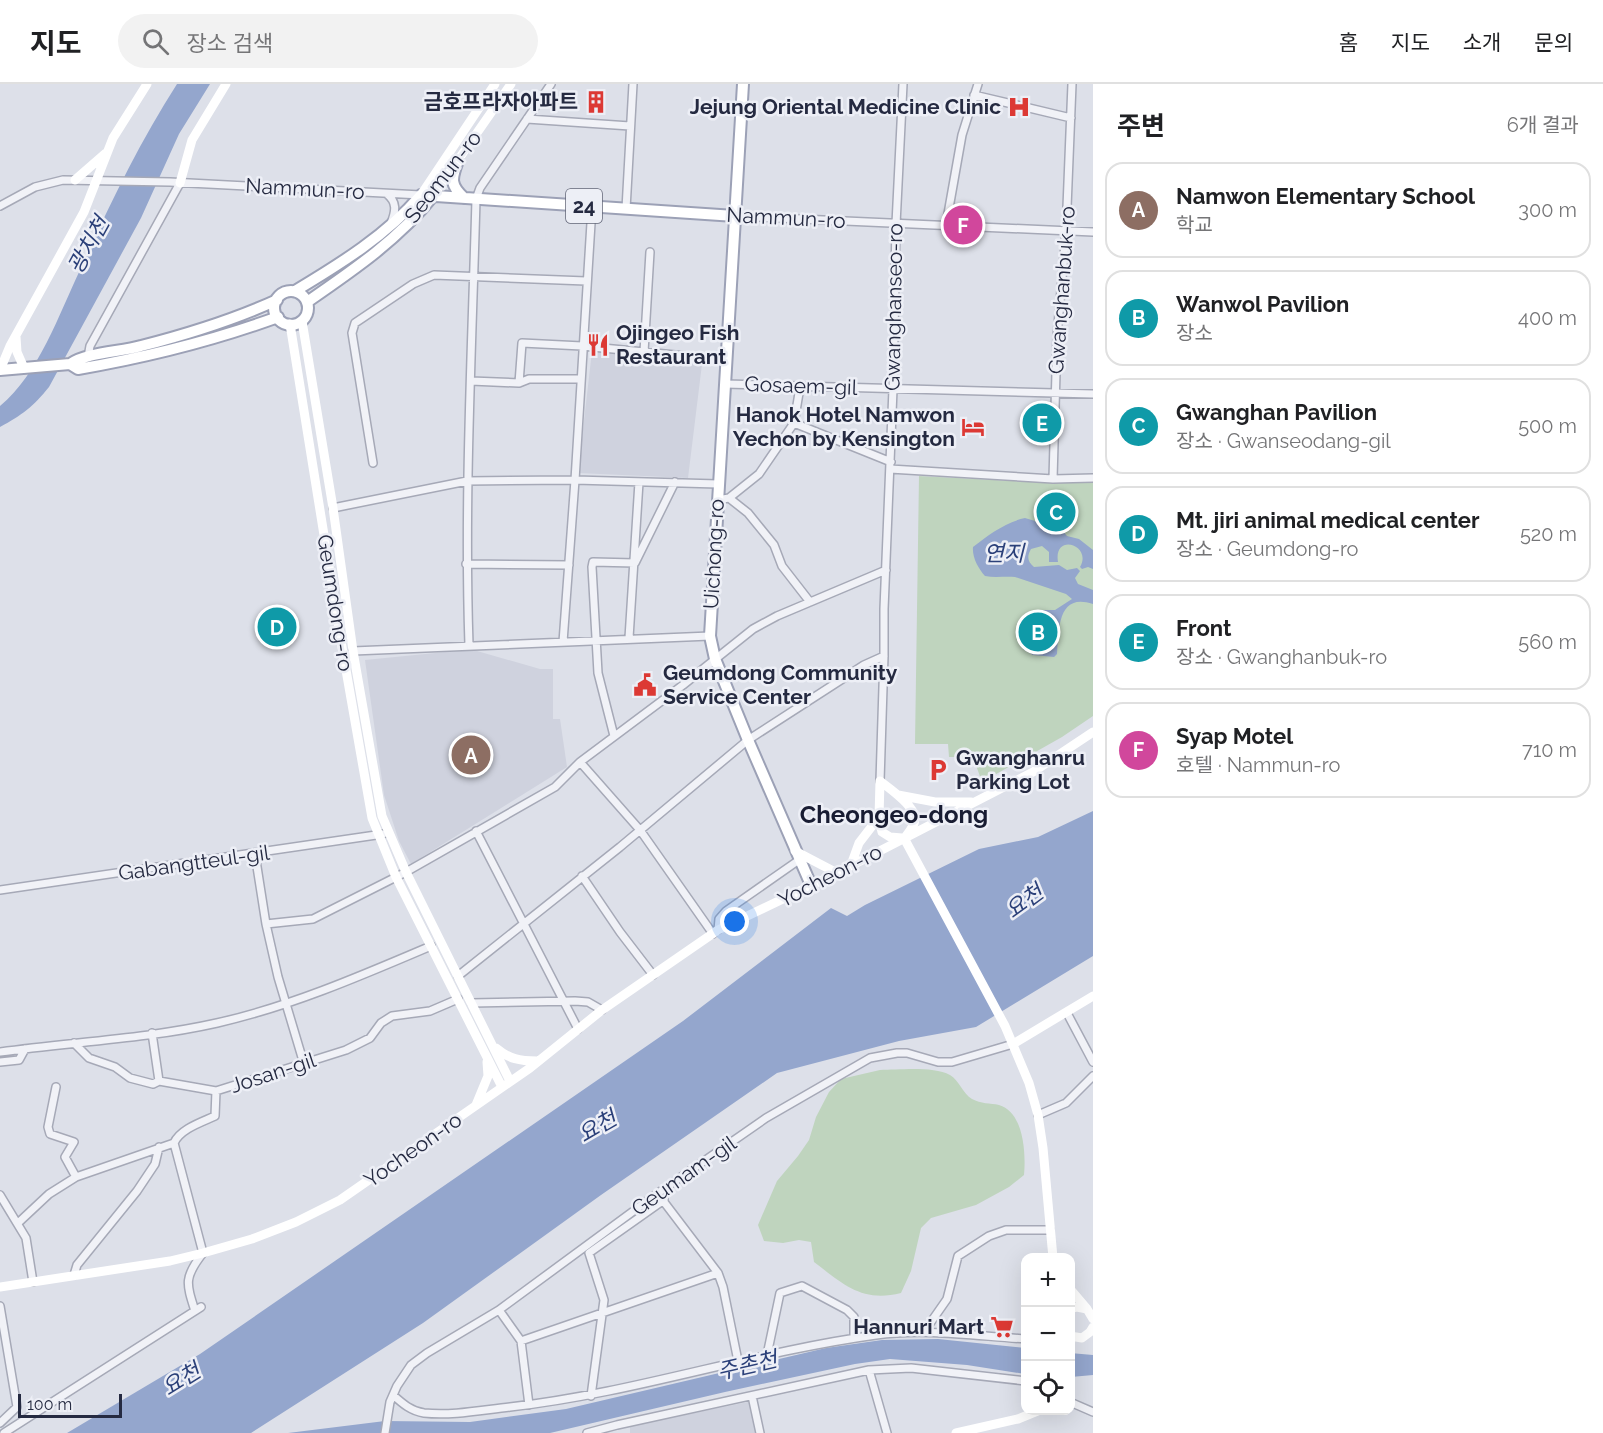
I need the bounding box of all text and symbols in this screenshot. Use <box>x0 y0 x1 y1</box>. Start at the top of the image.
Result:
search box <box>118 14 538 68</box>
icon: search <box>139 25 172 58</box>
text: 지도 <box>30 27 82 60</box>
text: 장소 검색 <box>187 30 273 56</box>
text: 홈 <box>1339 30 1358 55</box>
text: 지도 <box>1391 30 1430 55</box>
text: 소개 <box>1463 30 1501 55</box>
text: 문의 <box>1534 30 1573 55</box>
place label: 금호프라자아파트 <box>423 89 578 114</box>
building icon: 금호프라자아파트 <box>583 89 609 115</box>
place label: Jejung Oriental Medicine Clinic <box>690 94 1001 119</box>
hospital icon: Jejung Oriental Medicine Clinic <box>1006 94 1032 120</box>
text: 주변 <box>1117 111 1165 141</box>
text: 6개 결과 <box>1507 113 1579 137</box>
street label: Seomun-ro <box>399 126 486 228</box>
street label: Nammun-ro <box>245 173 365 204</box>
text: Namwon Elementary School <box>1176 183 1475 209</box>
road number: 24 <box>566 189 602 223</box>
text: A <box>1132 198 1145 222</box>
text: 300 m <box>1518 198 1577 222</box>
street label: Nammun-ro <box>726 202 846 233</box>
pin: F <box>944 202 982 248</box>
street label: Gwanghanbuk-ro <box>1043 205 1080 375</box>
water label: 광치천 <box>62 210 115 278</box>
text: 학교 <box>1176 213 1213 237</box>
street label: Gwanghanseo-ro <box>880 223 907 391</box>
text: Wanwol Pavilion <box>1176 291 1349 317</box>
text: B <box>1132 306 1145 330</box>
text: 400 m <box>1518 306 1577 330</box>
place label: Ojingeo Fish Restaurant <box>616 320 739 369</box>
text: 장소 <box>1176 321 1213 345</box>
restaurant icon: Ojingeo Fish Restaurant <box>585 332 611 358</box>
street label: Gosaem-gil <box>744 371 858 400</box>
text: Gwanghan Pavilion <box>1176 399 1377 425</box>
pin: E <box>1022 400 1062 446</box>
place label: Hanok Hotel Namwon Yechon by Kensington <box>733 402 955 451</box>
hotel icon: Hanok Hotel Namwon Yechon by Kensington <box>960 414 986 440</box>
text: C <box>1132 414 1145 438</box>
text: 500 m <box>1518 414 1577 438</box>
text: 장소 · Gwanseodang-gil <box>1176 429 1391 453</box>
pin: C <box>1036 490 1076 534</box>
street label: Uichong-ro <box>698 498 729 610</box>
text: Mt. jiri animal medical center <box>1176 507 1479 533</box>
text: D <box>1131 522 1146 546</box>
text: 520 m <box>1520 522 1577 546</box>
street label: Geumdong-ro <box>312 533 359 673</box>
text: 장소 · Geumdong-ro <box>1176 537 1359 561</box>
water label: 연지 <box>984 540 1026 566</box>
pin: D <box>258 604 296 650</box>
pin: B <box>1018 610 1058 654</box>
text: Front <box>1176 615 1231 641</box>
text: E <box>1132 630 1145 654</box>
text: 560 m <box>1518 630 1577 654</box>
text: 장소 · Gwanghanbuk-ro <box>1176 645 1387 669</box>
place label: Geumdong Community Service Center <box>663 660 898 709</box>
public building icon: Geumdong Community Service Center <box>632 672 658 698</box>
text: Syap Motel <box>1176 723 1293 749</box>
pin: A <box>452 732 490 778</box>
text: F <box>1133 738 1144 762</box>
text: 710 m <box>1522 738 1577 762</box>
place label: Gwanghanru Parking Lot <box>956 745 1085 794</box>
text: 호텔 · Nammun-ro <box>1176 753 1340 777</box>
parking icon: Gwanghanru Parking Lot <box>925 757 951 783</box>
district label: Cheongeo-dong <box>800 800 988 829</box>
street label: Gabangtteul-gil <box>117 839 271 885</box>
street label: Yocheon-ro <box>774 839 886 912</box>
water label: 요천 <box>1000 877 1050 923</box>
your location <box>720 907 749 936</box>
street label: Josan-gil <box>227 1047 319 1098</box>
water label: 요천 <box>573 1103 623 1147</box>
street label: Yocheon-ro <box>359 1107 466 1192</box>
street label: Geumam-gil <box>627 1130 741 1221</box>
map controls <box>1021 1253 1075 1415</box>
button: + <box>1021 1253 1075 1307</box>
button: − <box>1021 1307 1075 1361</box>
place label: Hannuri Mart <box>853 1314 984 1339</box>
supermarket icon: Hannuri Mart <box>989 1314 1015 1340</box>
water label: 주촌천 <box>714 1345 782 1384</box>
water label: 요천 <box>157 1356 207 1401</box>
button: locate <box>1021 1361 1075 1415</box>
scale bar <box>18 1391 122 1418</box>
text: 100 m <box>27 1395 72 1414</box>

